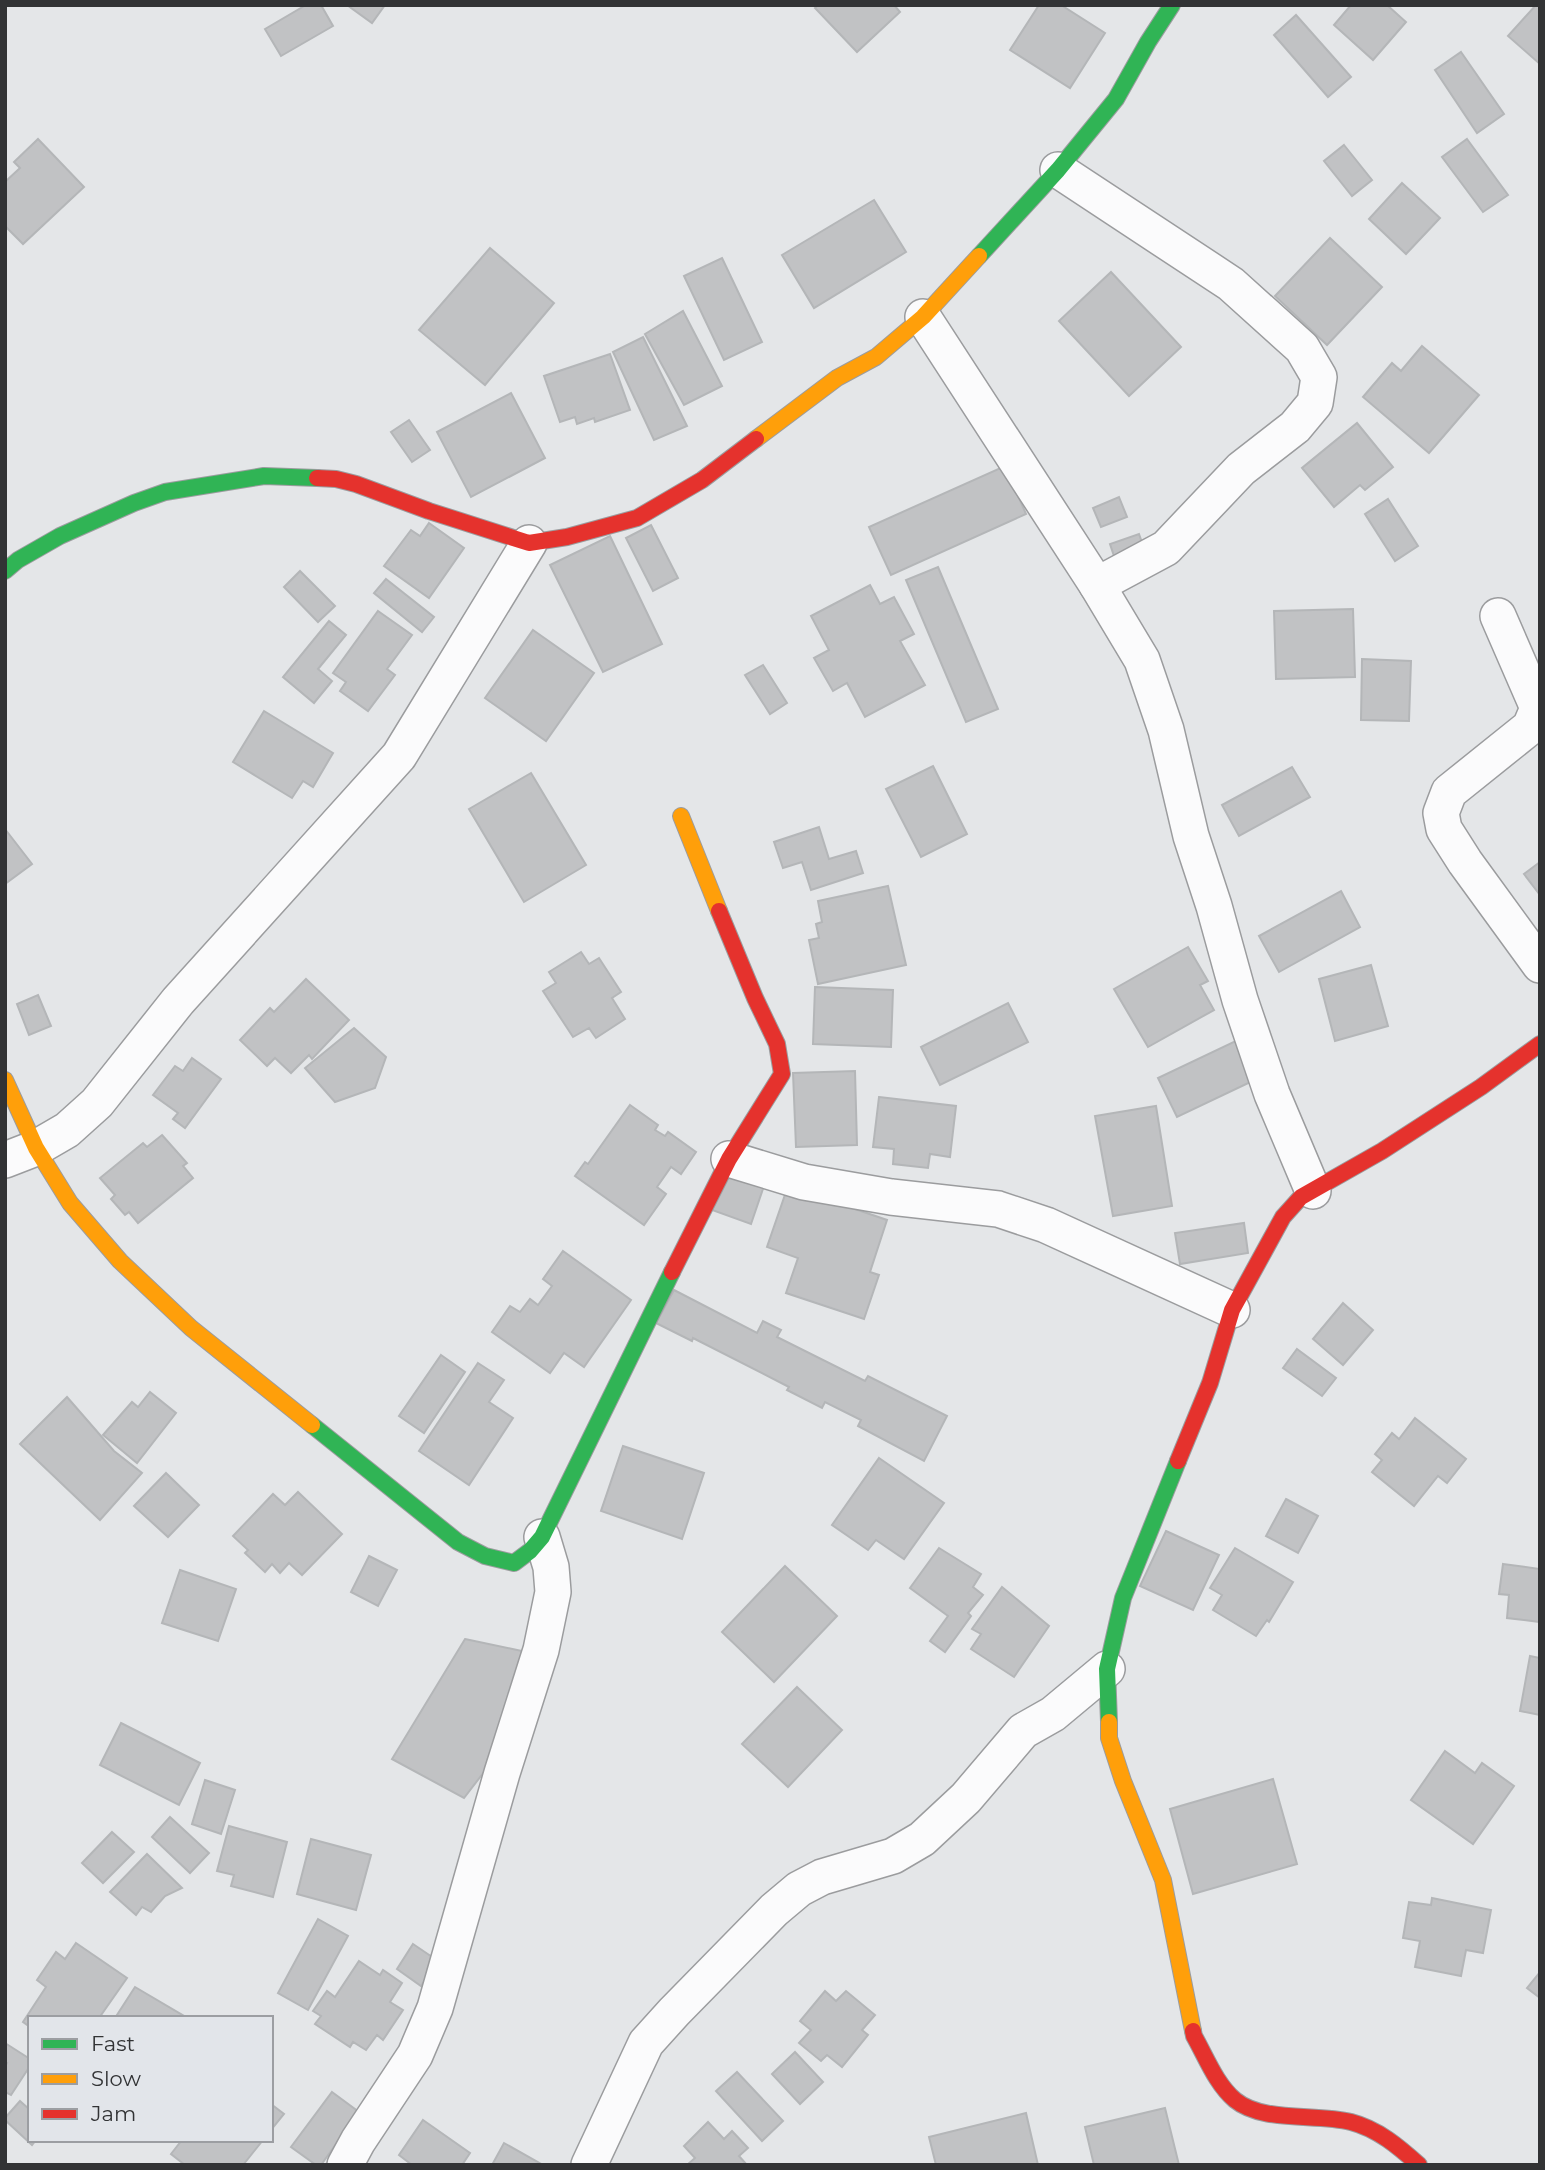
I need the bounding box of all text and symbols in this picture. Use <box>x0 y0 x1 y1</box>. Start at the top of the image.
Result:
legend <box>28 2016 273 2142</box>
text: Fast <box>91 2031 135 2056</box>
text: Slow <box>91 2066 141 2091</box>
text: Jam <box>90 2101 136 2126</box>

